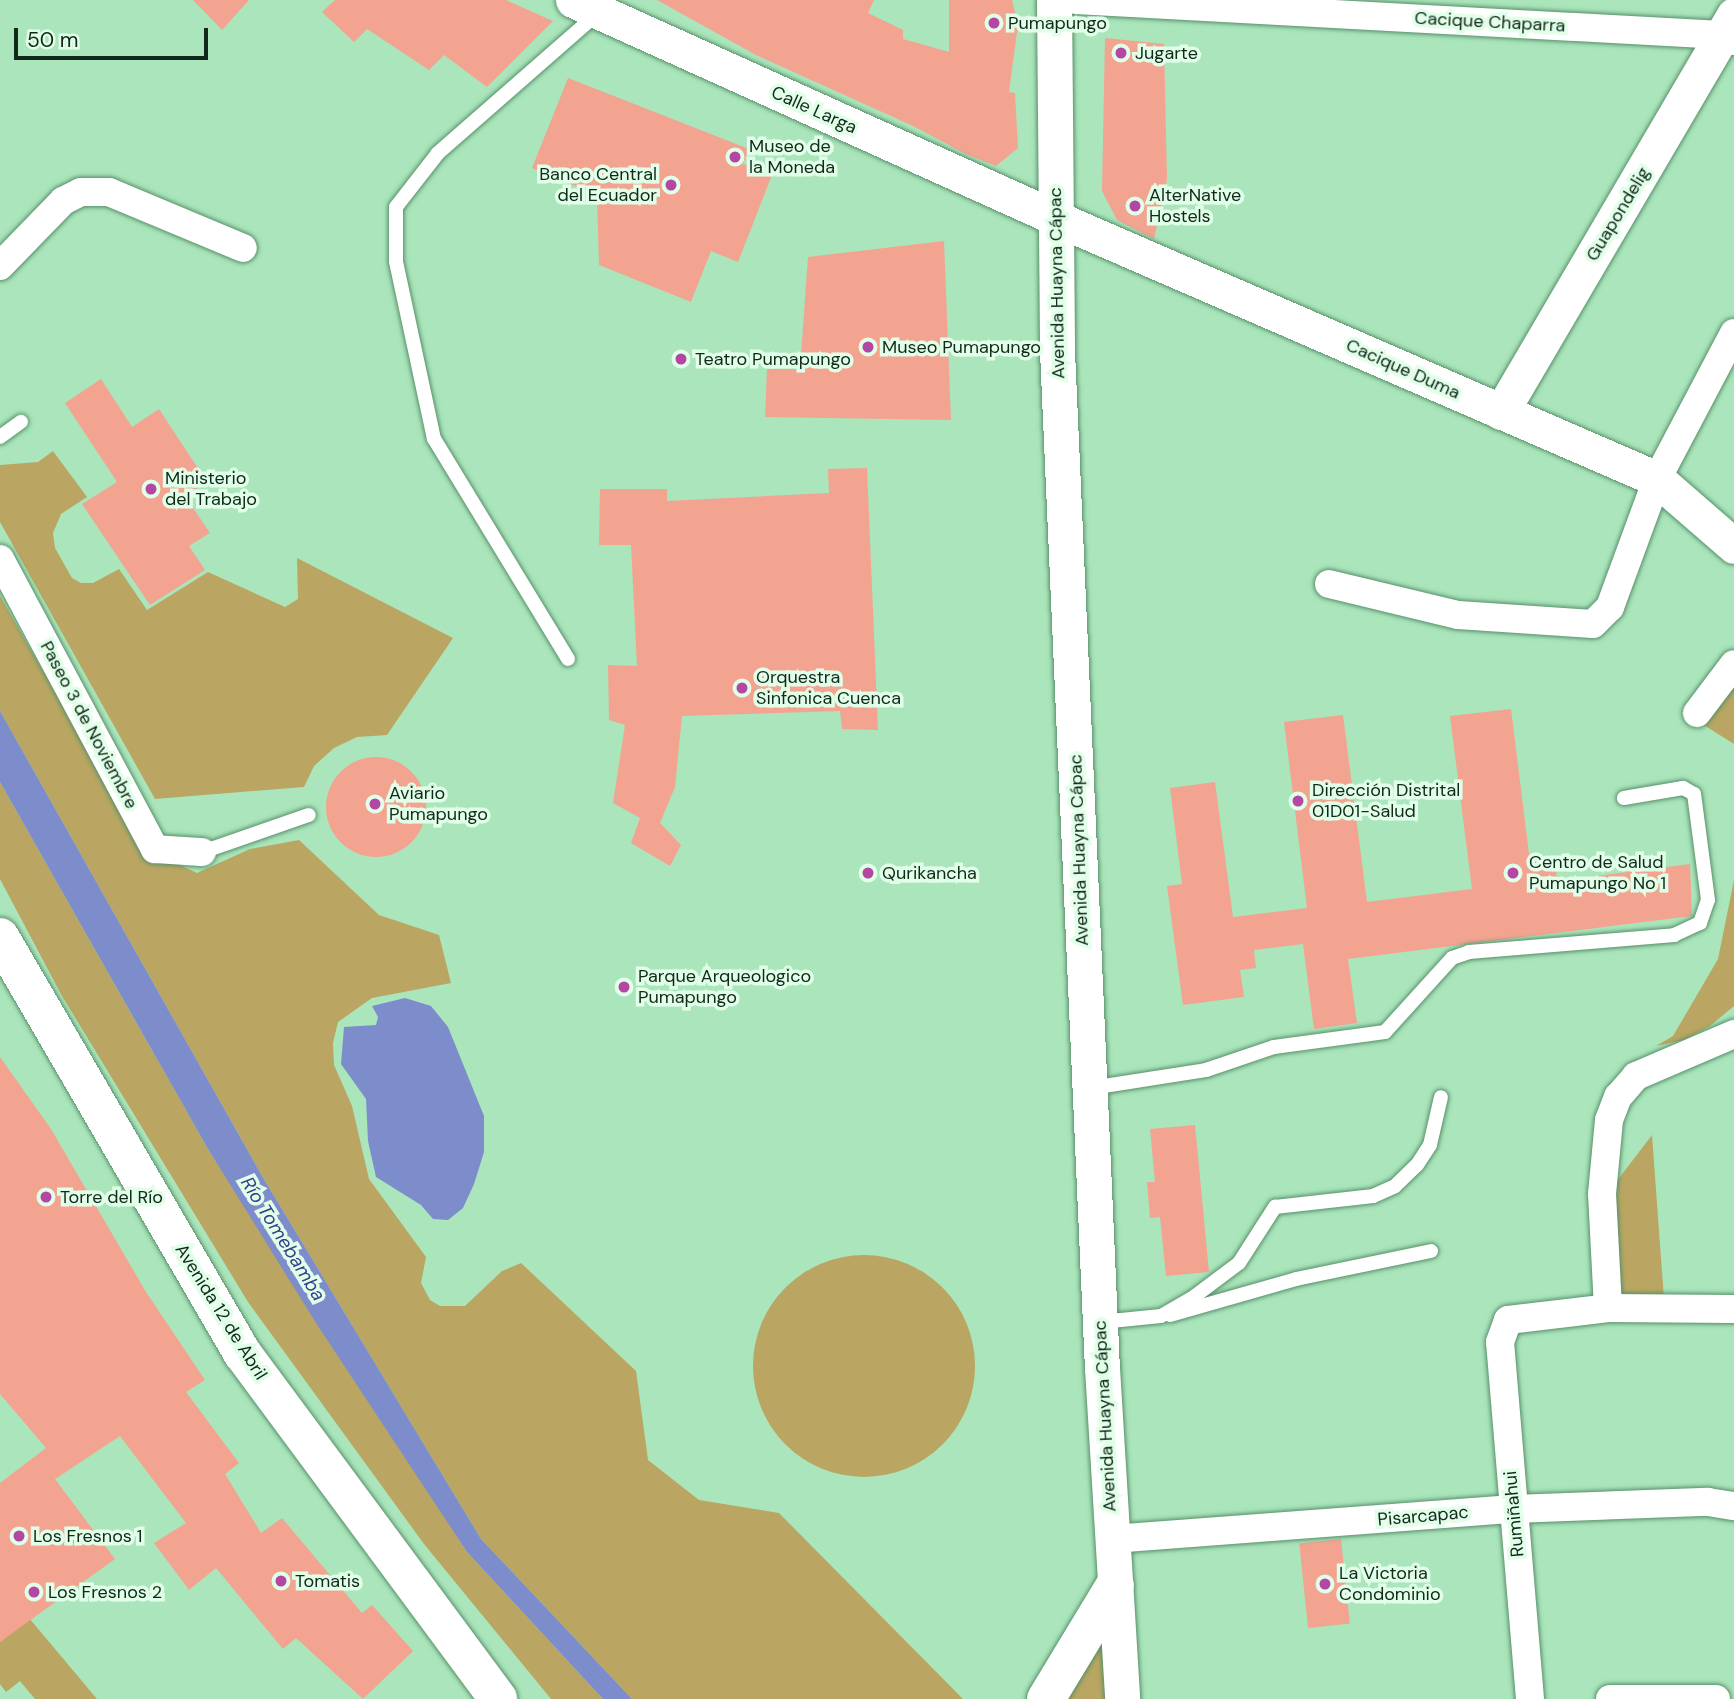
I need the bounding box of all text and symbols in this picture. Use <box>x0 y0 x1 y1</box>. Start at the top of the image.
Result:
street label: Cacique Chaparra <box>1414 7 1566 37</box>
place label: Pumapungo <box>1008 12 1107 34</box>
scale bar <box>18 14 212 58</box>
marker: Pumapungo <box>986 15 1002 31</box>
text: 50 m <box>27 26 78 54</box>
place label: Jugarte <box>1135 42 1198 64</box>
marker: Jugarte <box>1113 45 1129 61</box>
street label: Calle Larga <box>768 82 860 138</box>
place label: Museo de la Moneda <box>749 136 835 178</box>
marker: Museo de la Moneda <box>727 149 743 165</box>
street label: Guapondelig <box>1581 163 1655 265</box>
place label: Banco Central del Ecuador <box>539 164 657 206</box>
marker: Banco Central del Ecuador <box>663 177 679 193</box>
place label: AlterNative Hostels <box>1149 185 1241 228</box>
street label: Avenida Huayna Cápac <box>1045 187 1069 379</box>
marker: AlterNative Hostels <box>1127 198 1143 214</box>
street label: Cacique Duma <box>1343 334 1463 404</box>
place label: Museo Pumapungo <box>882 336 1041 358</box>
marker: Museo Pumapungo <box>860 339 876 355</box>
place label: Teatro Pumapungo <box>695 348 851 370</box>
marker: Teatro Pumapungo <box>673 351 689 367</box>
place label: Ministerio del Trabajo <box>165 468 257 510</box>
marker: Ministerio del Trabajo <box>143 481 159 497</box>
street label: Paseo 3 de Noviembre <box>36 637 142 813</box>
place label: Orquestra Sinfonica Cuenca <box>756 667 901 710</box>
marker: Orquestra Sinfonica Cuenca <box>734 680 750 696</box>
street label: Avenida Huayna Cápac <box>1065 754 1093 946</box>
place label: Dirección Distrital 01D01-Salud <box>1312 780 1460 822</box>
place label: Aviario Pumapungo <box>389 783 488 826</box>
marker: Dirección Distrital 01D01-Salud <box>1290 793 1306 809</box>
marker: Aviario Pumapungo <box>367 796 383 812</box>
place label: Centro de Salud Pumapungo No 1 <box>1529 852 1666 894</box>
place label: Qurikancha <box>882 862 977 884</box>
marker: Centro de Salud Pumapungo No 1 <box>1503 863 1523 883</box>
marker: Qurikancha <box>860 865 876 881</box>
place label: Parque Arqueologico Pumapungo <box>638 966 811 1009</box>
marker: Parque Arqueologico Pumapungo <box>616 979 632 995</box>
water label: Río Tomebamba <box>236 1173 330 1305</box>
place label: Torre del Río <box>60 1186 163 1208</box>
marker: Torre del Río <box>38 1189 54 1205</box>
street label: Avenida 12 de Abril <box>170 1240 272 1384</box>
street label: Avenida Huayna Cápac <box>1089 1320 1121 1512</box>
street label: Rumiñahui <box>1499 1470 1529 1558</box>
street label: Pisarcapac <box>1377 1501 1469 1531</box>
place label: Los Fresnos 1 <box>33 1525 142 1547</box>
marker: Los Fresnos 1 <box>11 1528 27 1544</box>
place label: La Victoria Condominio <box>1339 1563 1441 1606</box>
place label: Tomatis <box>295 1570 360 1592</box>
marker: Tomatis <box>273 1573 289 1589</box>
marker: La Victoria Condominio <box>1317 1576 1333 1592</box>
place label: Los Fresnos 2 <box>48 1581 162 1603</box>
marker: Los Fresnos 2 <box>26 1584 42 1600</box>

